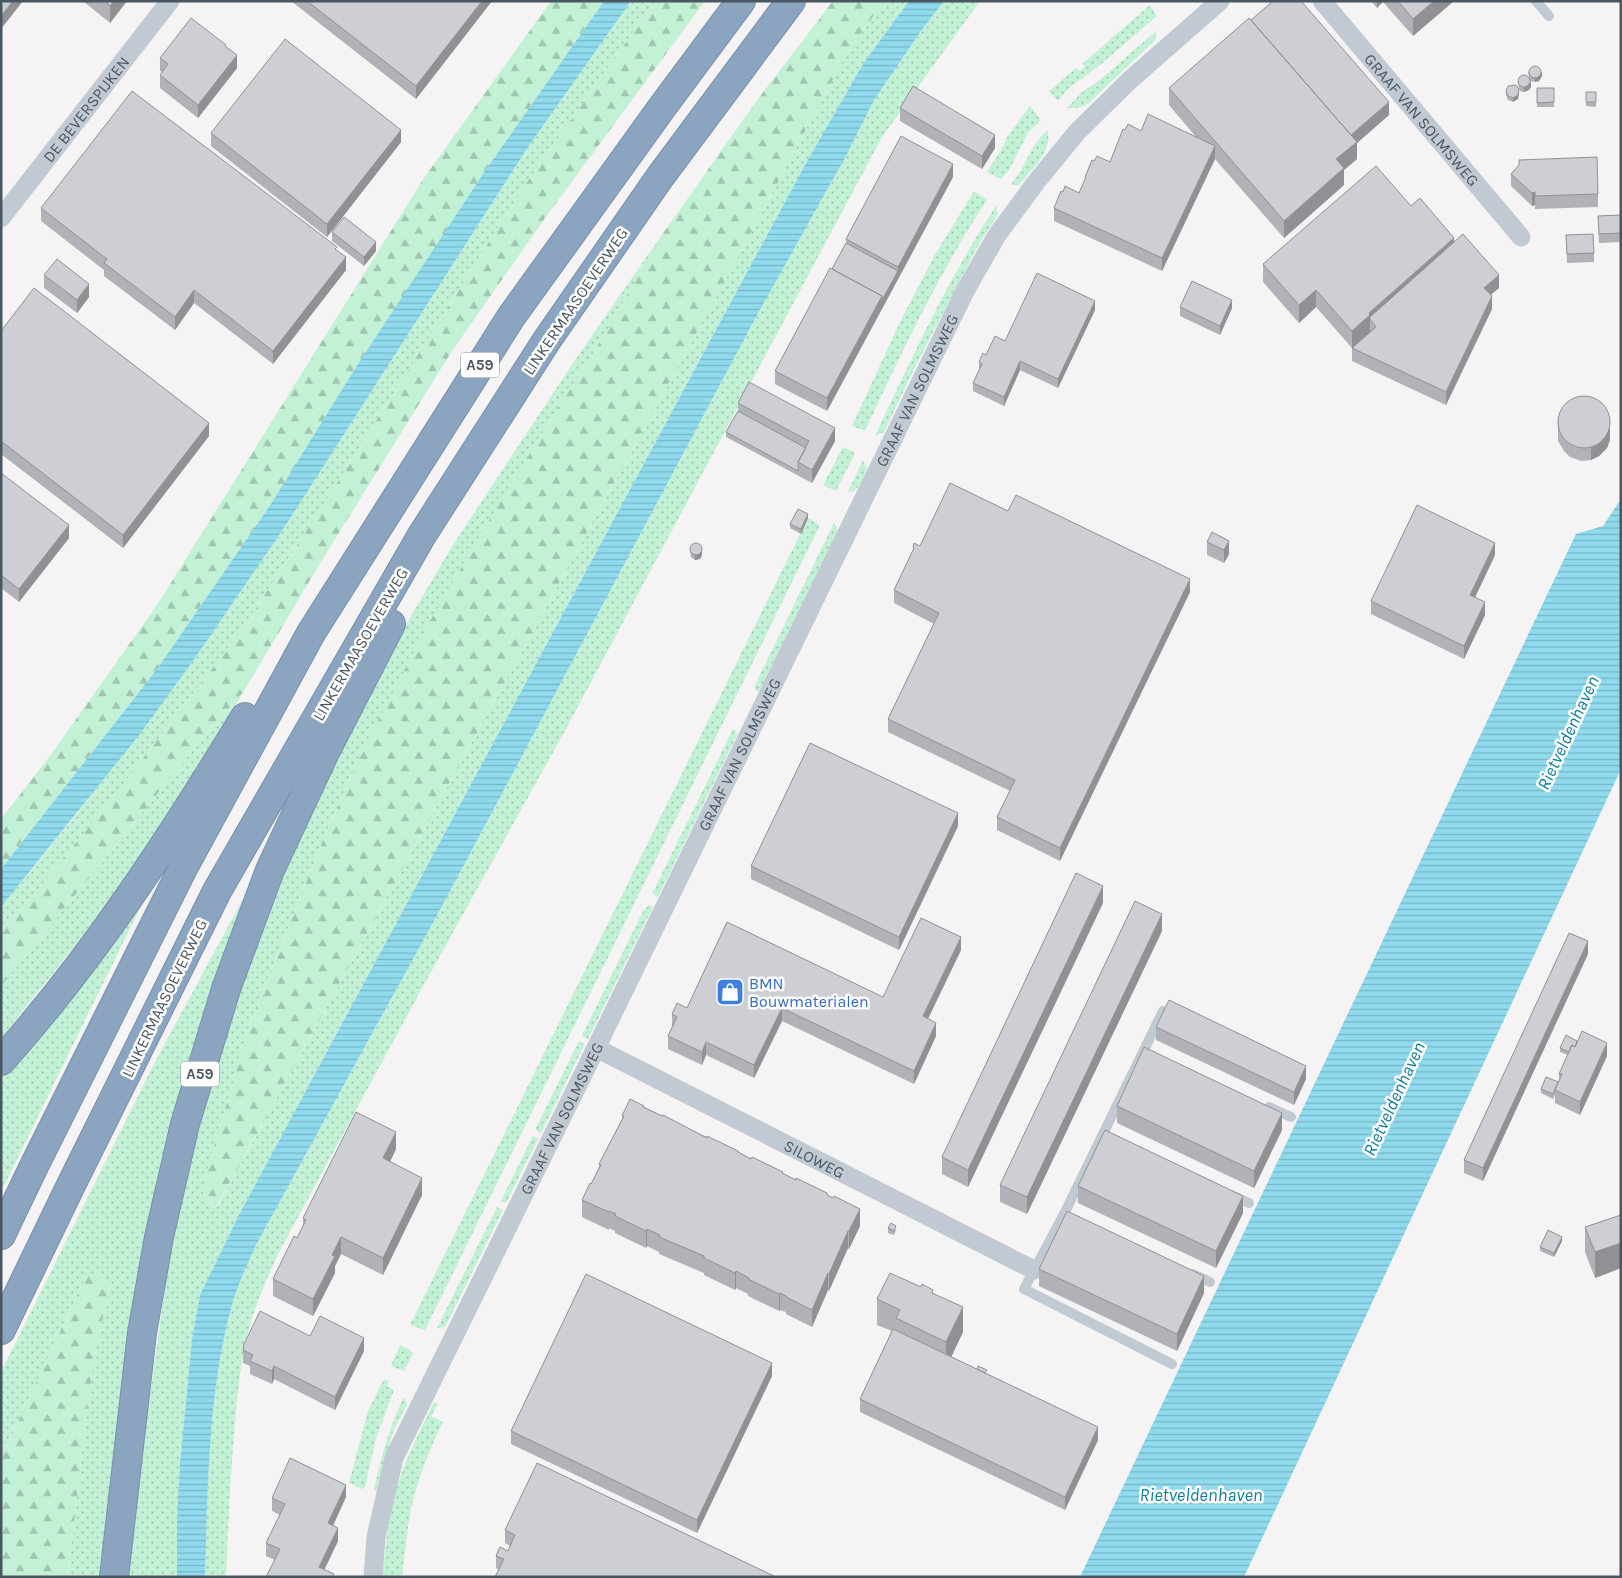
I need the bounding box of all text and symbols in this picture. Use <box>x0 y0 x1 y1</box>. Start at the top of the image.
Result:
street label: GRAAF VAN SOLMSWEG <box>1360 50 1483 190</box>
street label: DE BEVERSPIJKEN <box>39 53 133 166</box>
street label: LINKERMAASOEVERWEG <box>519 224 632 379</box>
street label: GRAAF VAN SOLMSWEG <box>872 311 962 470</box>
road number: A59 <box>461 352 499 378</box>
street label: LINKERMAASOEVERWEG <box>309 564 412 724</box>
water label: Rietveldenhaven <box>1532 673 1604 793</box>
street label: GRAAF VAN SOLMSWEG <box>694 675 785 834</box>
street label: LINKERMAASOEVERWEG <box>118 916 211 1080</box>
place label: BMN Bouwmaterialen <box>749 974 869 1011</box>
shop icon: BMN Bouwmaterialen <box>715 977 745 1007</box>
street label: GRAAF VAN SOLMSWEG <box>516 1039 607 1198</box>
water label: Rietveldenhaven <box>1358 1039 1430 1159</box>
road number: A59 <box>181 1062 219 1086</box>
street label: SILOWEG <box>781 1136 848 1183</box>
water label: Rietveldenhaven <box>1139 1484 1263 1506</box>

